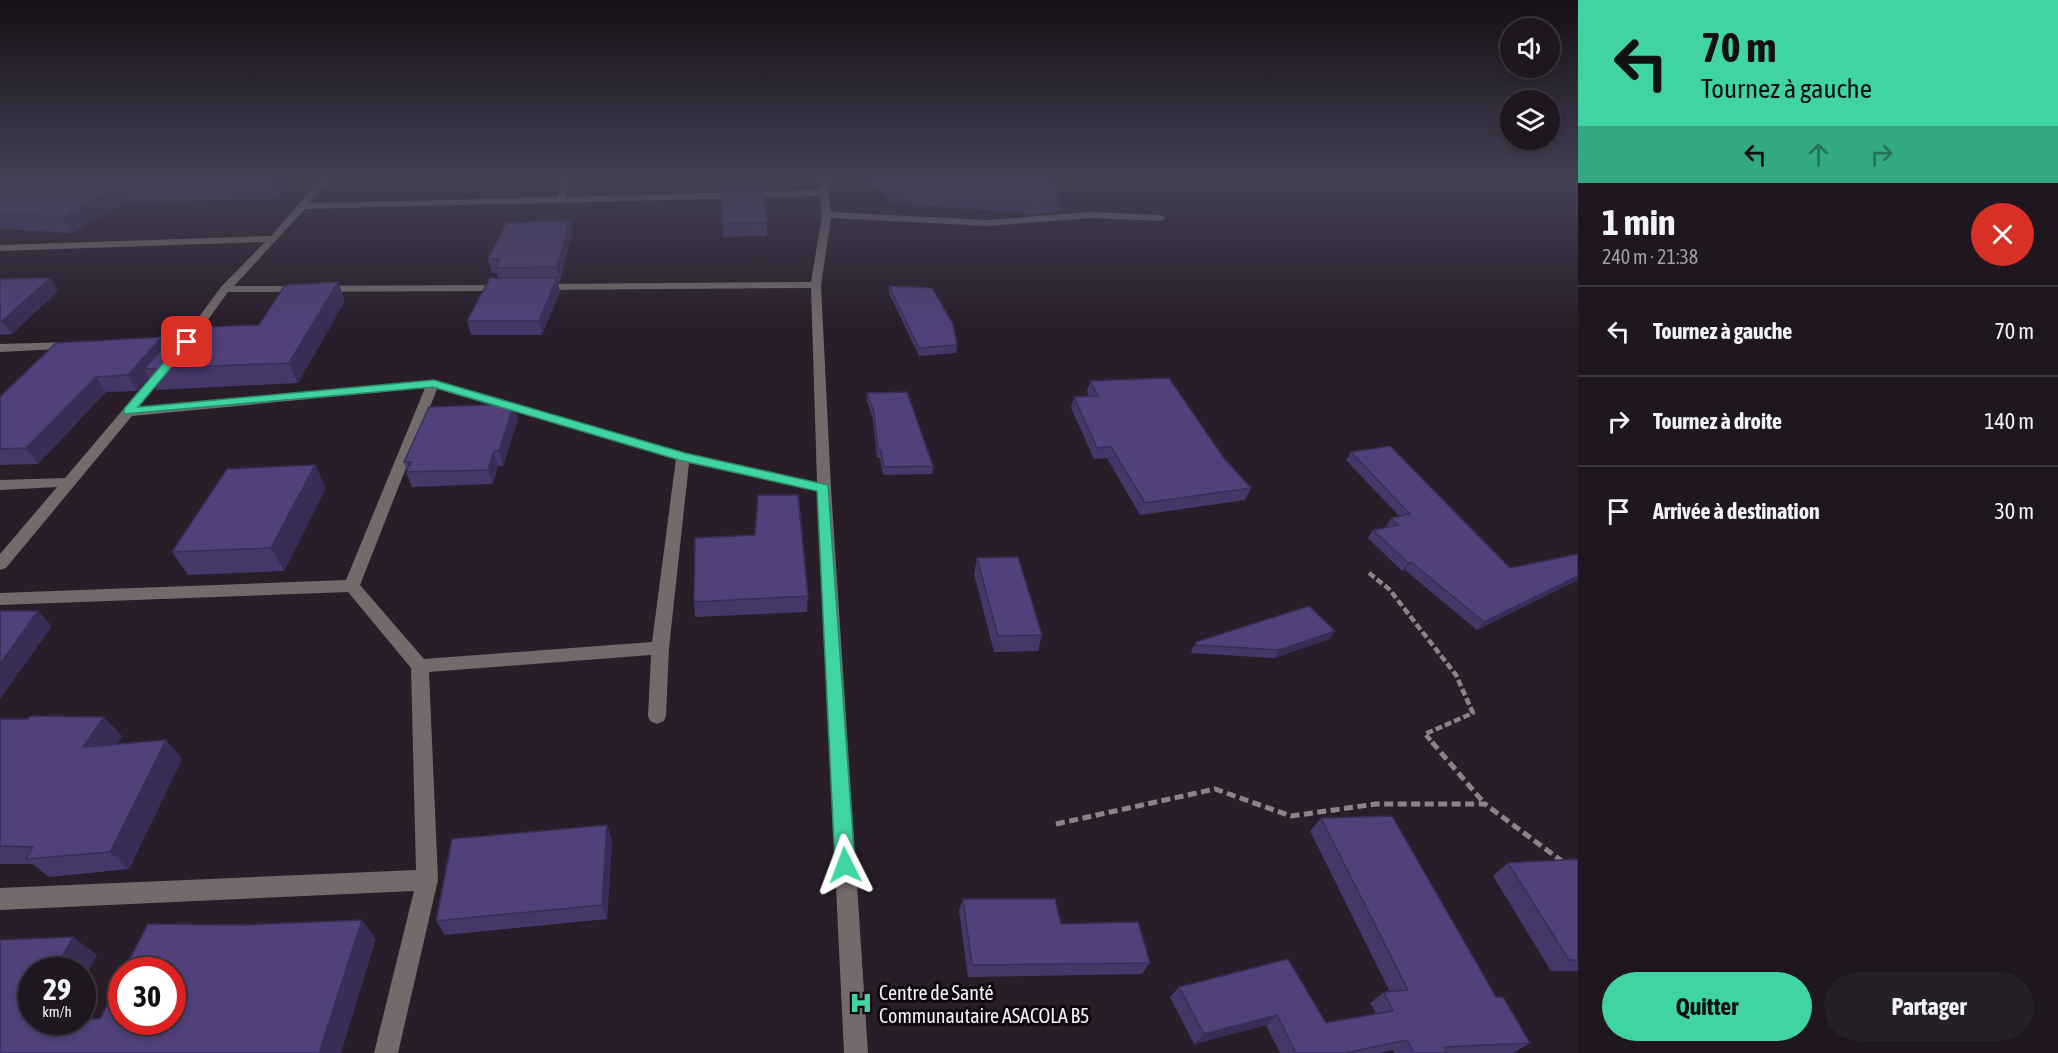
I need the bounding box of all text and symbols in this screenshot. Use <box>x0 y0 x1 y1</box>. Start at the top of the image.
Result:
map controls <box>1500 18 1560 150</box>
button: sound <box>1500 18 1560 78</box>
text: 70 m <box>1701 23 1776 71</box>
icon: left <box>1602 24 1680 102</box>
text: Tournez à gauche <box>1701 73 1872 104</box>
button: layers <box>1500 90 1560 150</box>
icon: left <box>1739 138 1772 171</box>
icon: ahead <box>1802 138 1835 171</box>
icon: right <box>1865 138 1898 171</box>
text: 1 min <box>1602 201 1676 243</box>
button: close <box>1971 203 2034 266</box>
text: 240 m · 21:38 <box>1602 245 1698 268</box>
icon: left <box>1602 315 1635 348</box>
pin <box>161 316 212 367</box>
text: Tournez à gauche <box>1653 318 1792 344</box>
text: 70 m <box>1994 318 2034 344</box>
icon: arrive <box>170 325 203 358</box>
icon: right <box>1602 405 1635 438</box>
text: Tournez à droite <box>1653 408 1782 434</box>
text: 140 m <box>1984 408 2034 434</box>
icon: arrive <box>1602 495 1635 528</box>
text: Arrivée à destination <box>1653 498 1820 524</box>
text: 30 m <box>1994 498 2034 524</box>
position arrow <box>813 833 877 897</box>
speed limit sign: 30 <box>108 957 186 1035</box>
text: 29 <box>43 972 71 1006</box>
button: Quitter <box>1602 972 1812 1041</box>
button: Partager <box>1824 972 2034 1041</box>
place label: Centre de Santé Communautaire ASACOLA B5 <box>879 981 1089 1027</box>
hospital icon: Centre de Santé Communautaire ASACOLA B5 <box>848 990 874 1016</box>
text: km/h <box>42 1003 72 1020</box>

